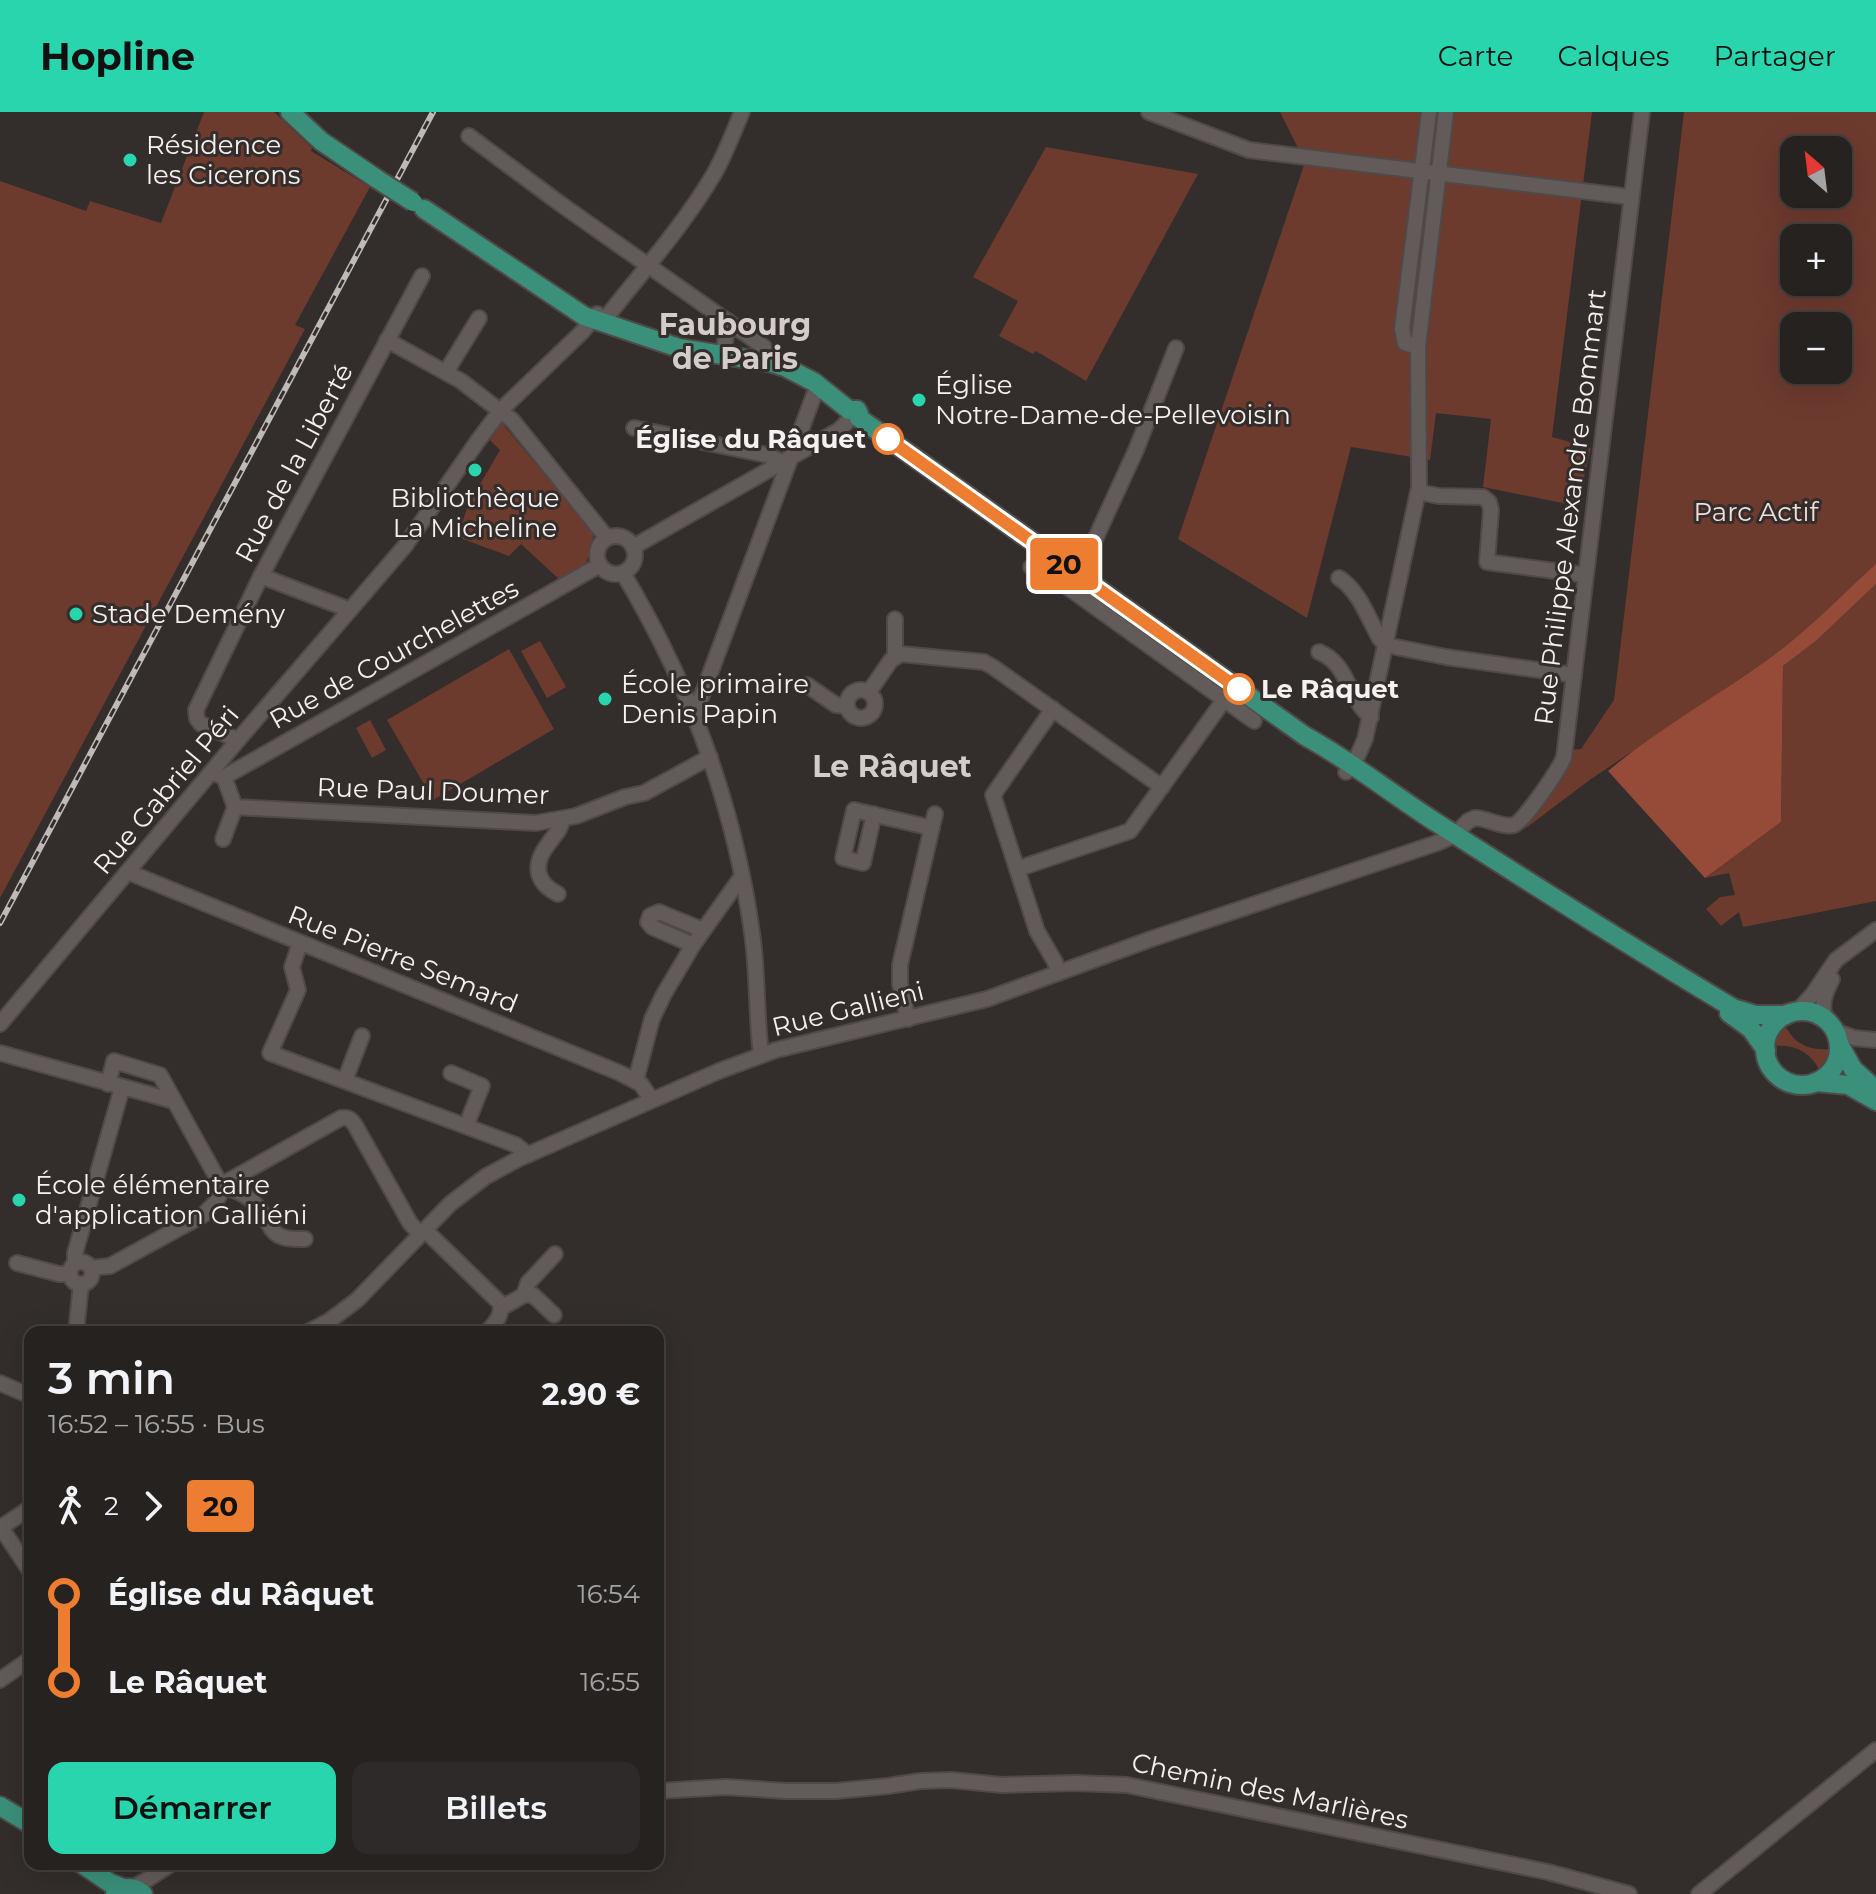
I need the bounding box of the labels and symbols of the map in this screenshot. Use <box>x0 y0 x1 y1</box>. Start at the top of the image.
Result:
place label: Résidence les Cicerons <box>146 129 300 191</box>
north arrow <box>1780 136 1852 208</box>
marker: Résidence les Cicerons <box>121 151 139 169</box>
street label: Rue Philippe Alexandre Bommart <box>1527 287 1613 727</box>
district label: Faubourg de Paris <box>659 306 811 377</box>
street label: Rue de la Liberté <box>228 358 360 568</box>
place label: Église Notre-Dame-de-Pellevoisin <box>935 369 1291 431</box>
marker: Église Notre-Dame-de-Pellevoisin <box>910 391 928 409</box>
place label: Église du Râquet <box>635 423 866 455</box>
marker: Église du Râquet <box>873 424 903 454</box>
marker: Bibliothèque La Micheline <box>466 461 484 479</box>
place label: Bibliothèque La Micheline <box>390 482 560 544</box>
park label: Parc Actif <box>1694 496 1820 528</box>
line badge: 20 <box>1028 538 1100 590</box>
street label: Rue de Courchelettes <box>264 572 524 736</box>
place label: Stade Demény <box>92 598 286 630</box>
marker: Stade Demény <box>67 605 85 623</box>
place label: École primaire Denis Papin <box>621 668 809 730</box>
place label: Le Râquet <box>1261 673 1399 705</box>
marker: Le Râquet <box>1224 674 1254 704</box>
marker: École primaire Denis Papin <box>596 690 614 708</box>
street label: Rue Gabriel Péri <box>86 699 246 881</box>
district label: Le Râquet <box>812 748 972 785</box>
street label: Rue Paul Doumer <box>316 771 550 811</box>
street label: Rue Pierre Semard <box>283 898 523 1020</box>
street label: Rue Gallieni <box>769 975 927 1043</box>
place label: École élémentaire d'application Galliéni <box>35 1169 307 1231</box>
marker: École élémentaire d'application Galliéni <box>10 1191 28 1209</box>
street label: Chemin des Marlières <box>1129 1746 1411 1836</box>

